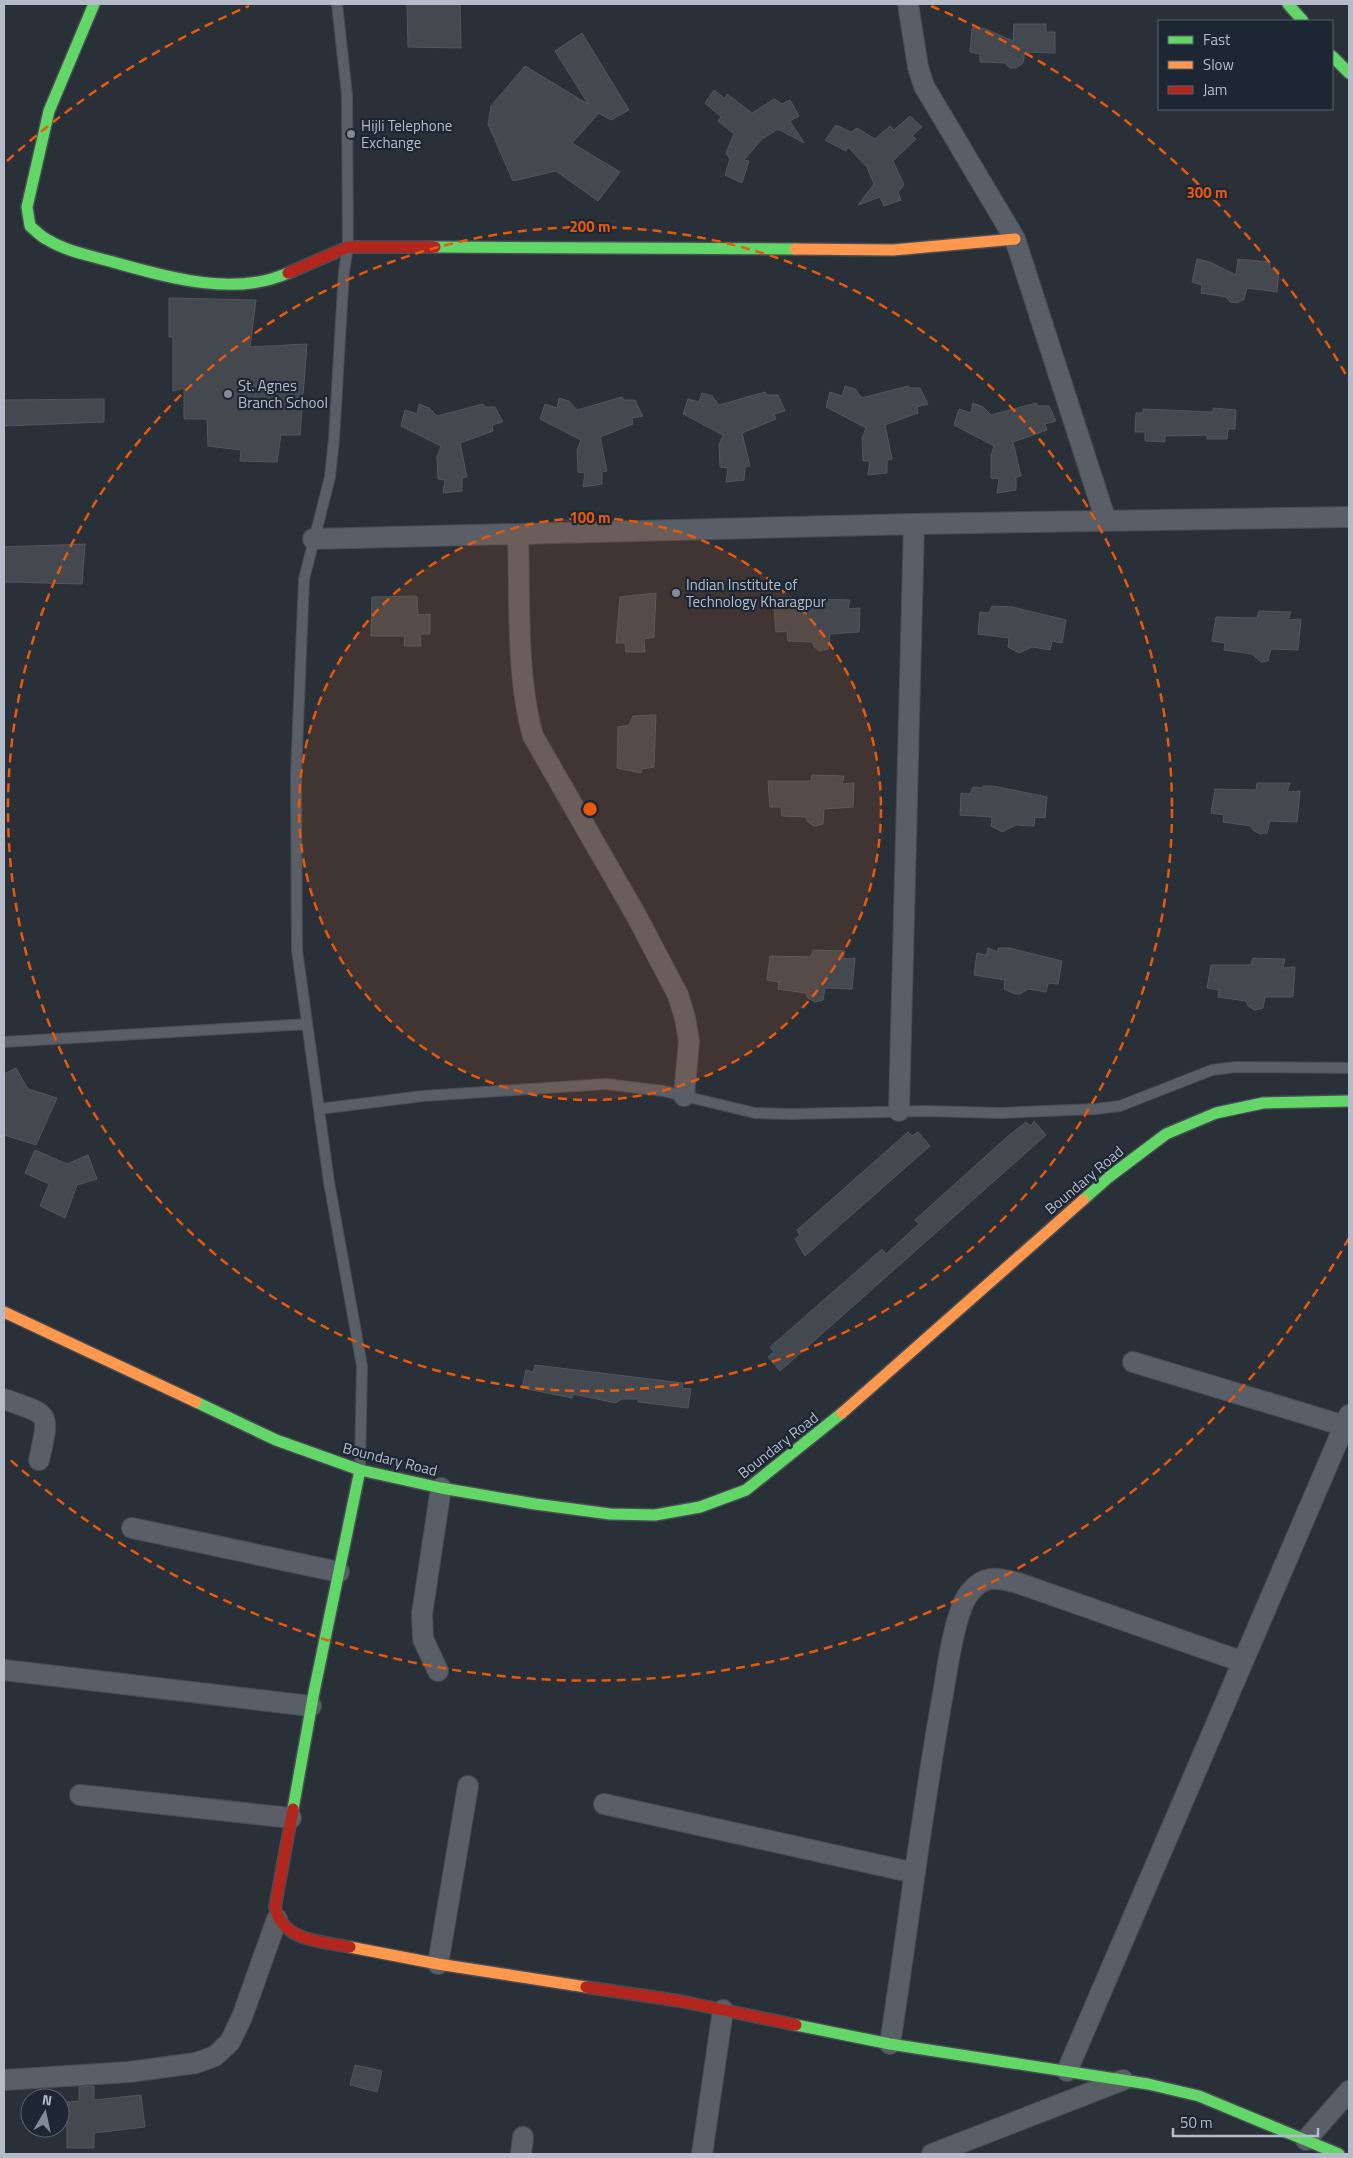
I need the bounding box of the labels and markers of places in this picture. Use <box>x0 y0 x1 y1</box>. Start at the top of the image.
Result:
place label: Hijli Telephone Exchange <box>361 114 452 154</box>
marker: Hijli Telephone Exchange <box>345 128 357 140</box>
place label: St. Agnes Branch School <box>238 374 328 414</box>
marker: St. Agnes Branch School <box>222 388 234 400</box>
place label: Indian Institute of Technology Kharagpur <box>686 573 826 613</box>
marker: Indian Institute of Technology Kharagpur <box>670 587 682 599</box>
centre of rings <box>581 800 599 818</box>

